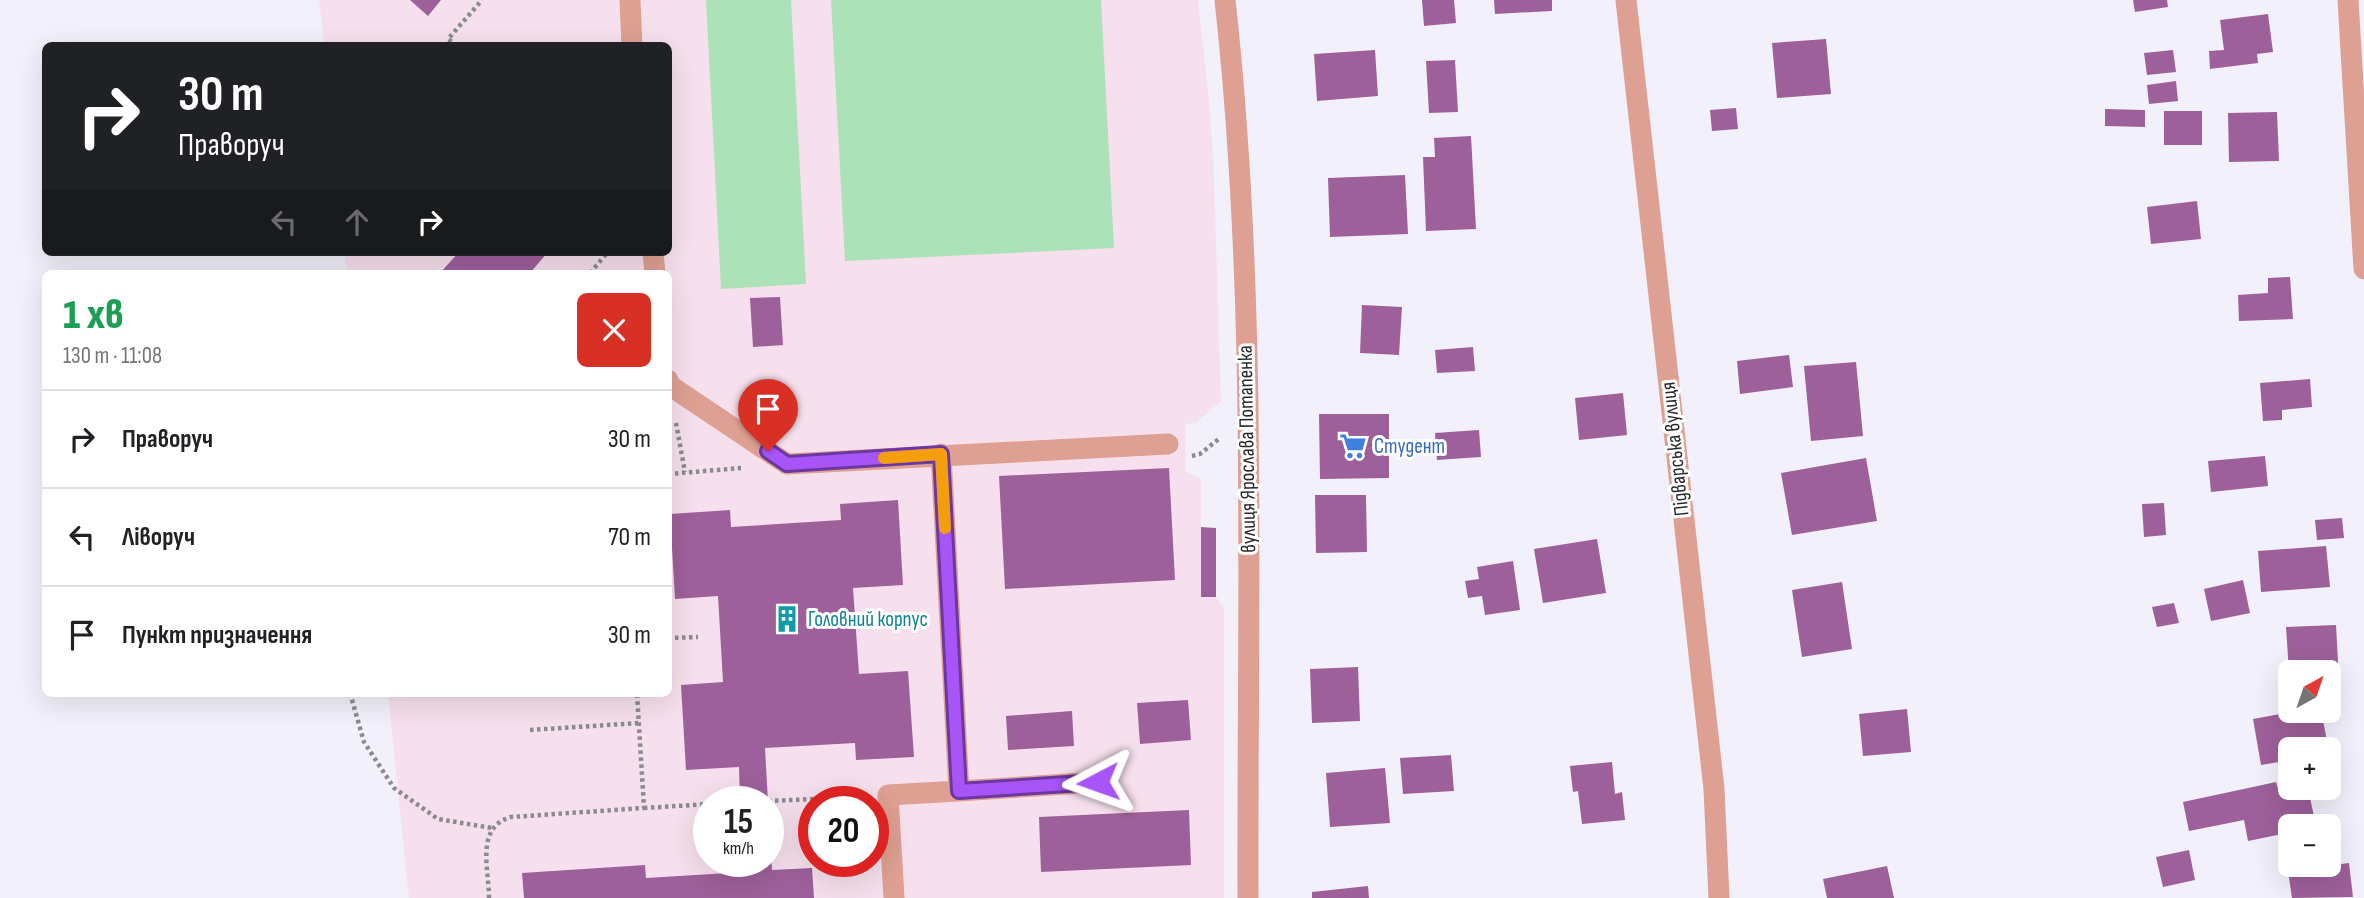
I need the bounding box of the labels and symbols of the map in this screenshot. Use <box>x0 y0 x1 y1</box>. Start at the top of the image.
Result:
street label: вулиця Ярослава Потапенка <box>1233 345 1261 553</box>
pin <box>738 379 798 451</box>
street label: Підварська вулиця <box>1656 381 1694 517</box>
supermarket icon: Студент <box>1338 431 1368 461</box>
place label: Студент <box>1374 434 1445 459</box>
building icon: Головний корпус <box>772 604 802 634</box>
place label: Головний корпус <box>808 607 928 632</box>
north arrow <box>2278 660 2342 723</box>
position arrow <box>1061 745 1135 819</box>
speed limit sign: 20 <box>798 786 889 877</box>

